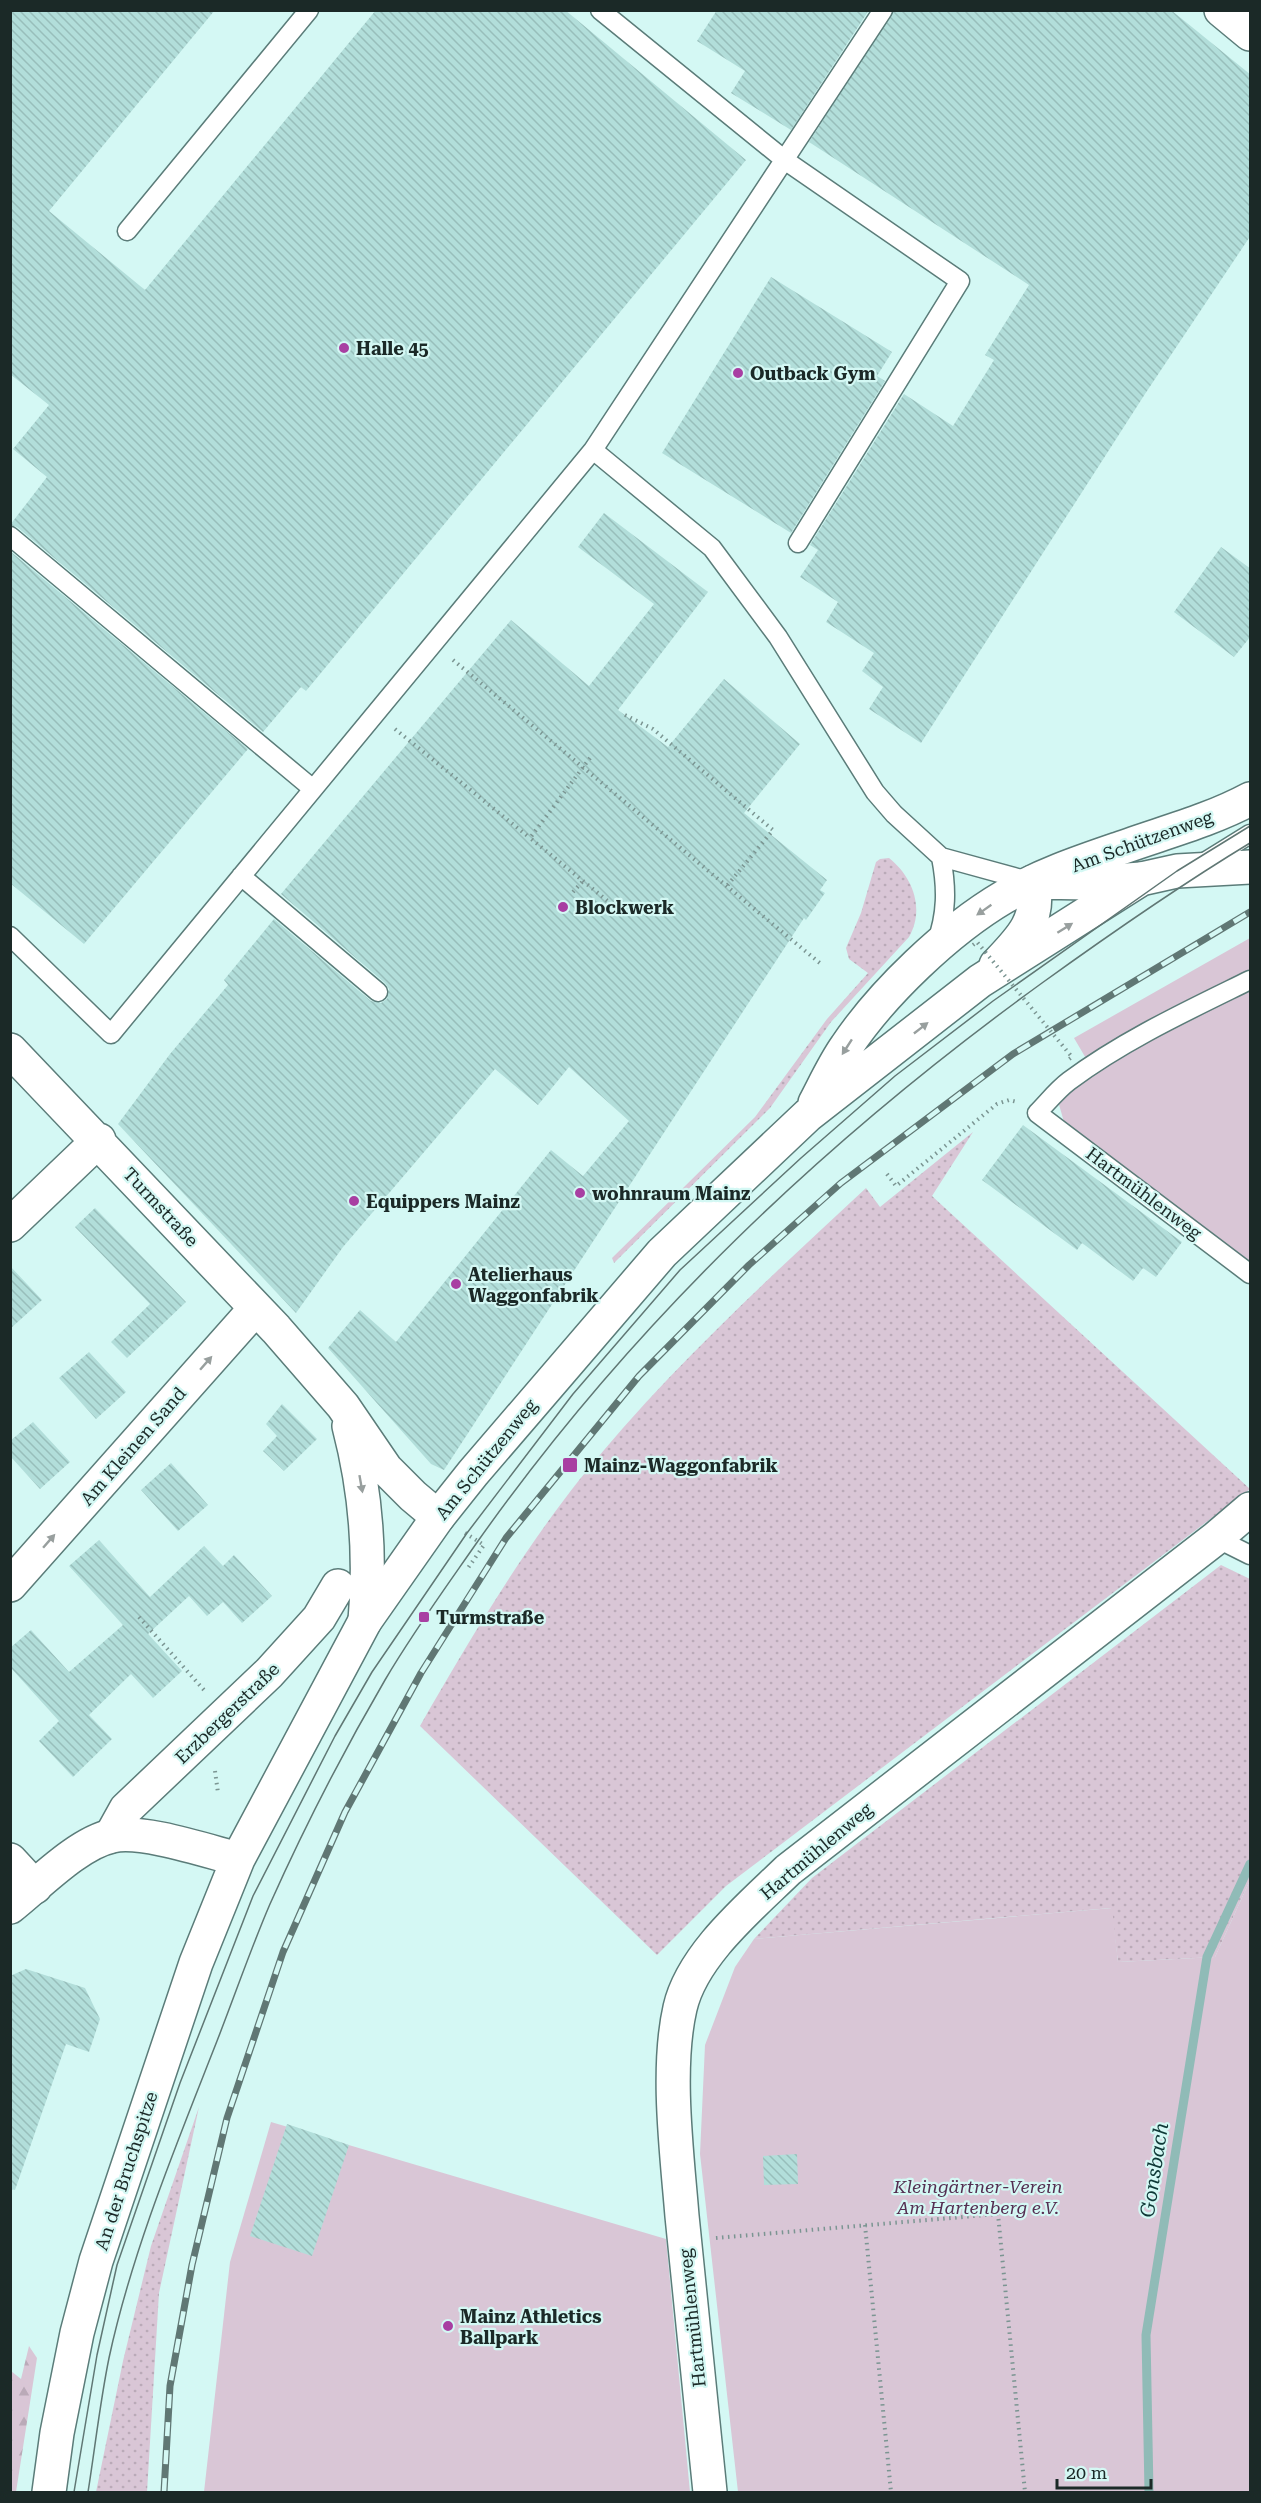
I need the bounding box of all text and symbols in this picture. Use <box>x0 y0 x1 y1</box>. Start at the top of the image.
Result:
place label: Halle 45 <box>356 338 429 359</box>
marker: Halle 45 <box>337 341 351 355</box>
place label: Outback Gym <box>750 363 876 384</box>
marker: Outback Gym <box>731 366 745 380</box>
street label: Am Schützenweg <box>1068 805 1216 876</box>
place label: Blockwerk <box>575 897 675 918</box>
marker: Blockwerk <box>556 900 570 914</box>
one-way arrow <box>977 904 993 916</box>
one-way arrow <box>1057 922 1074 933</box>
one-way arrow <box>913 1022 928 1034</box>
one-way arrow <box>841 1039 852 1055</box>
street label: Hartmühlenweg <box>1082 1143 1207 1244</box>
street label: Turmstraße <box>119 1163 203 1251</box>
place label: wohnraum Mainz <box>592 1183 750 1204</box>
marker: wohnraum Mainz <box>573 1186 587 1200</box>
place label: Equippers Mainz <box>366 1191 520 1212</box>
marker: Equippers Mainz <box>347 1194 361 1208</box>
place label: Atelierhaus Waggonfabrik <box>468 1264 599 1306</box>
marker: Atelierhaus Waggonfabrik <box>449 1277 463 1291</box>
one-way arrow <box>199 1356 212 1371</box>
street label: Am Kleinen Sand <box>76 1382 190 1509</box>
street label: Am Schützenweg <box>431 1394 542 1524</box>
place label: Mainz-Waggonfabrik <box>584 1455 779 1476</box>
marker: Mainz-Waggonfabrik <box>561 1456 579 1474</box>
one-way arrow <box>357 1474 366 1493</box>
one-way arrow <box>42 1534 55 1549</box>
place label: Turmstraße <box>436 1607 545 1628</box>
marker: Turmstraße <box>417 1610 431 1624</box>
street label: Erzbergerstraße <box>171 1658 283 1768</box>
street label: Hartmühlenweg <box>756 1798 877 1904</box>
street label: An der Bruchspitze <box>90 2089 162 2253</box>
water label: Gonsbach <box>1135 2121 1173 2219</box>
park label: Kleingärtner-Verein Am Hartenberg e.V. <box>892 2176 1063 2218</box>
street label: Hartmühlenweg <box>674 2247 710 2388</box>
place label: Mainz Athletics Ballpark <box>460 2306 601 2348</box>
marker: Mainz Athletics Ballpark <box>441 2319 455 2333</box>
scale bar <box>1057 2452 1152 2490</box>
text: 20 m <box>1066 2462 1107 2483</box>

